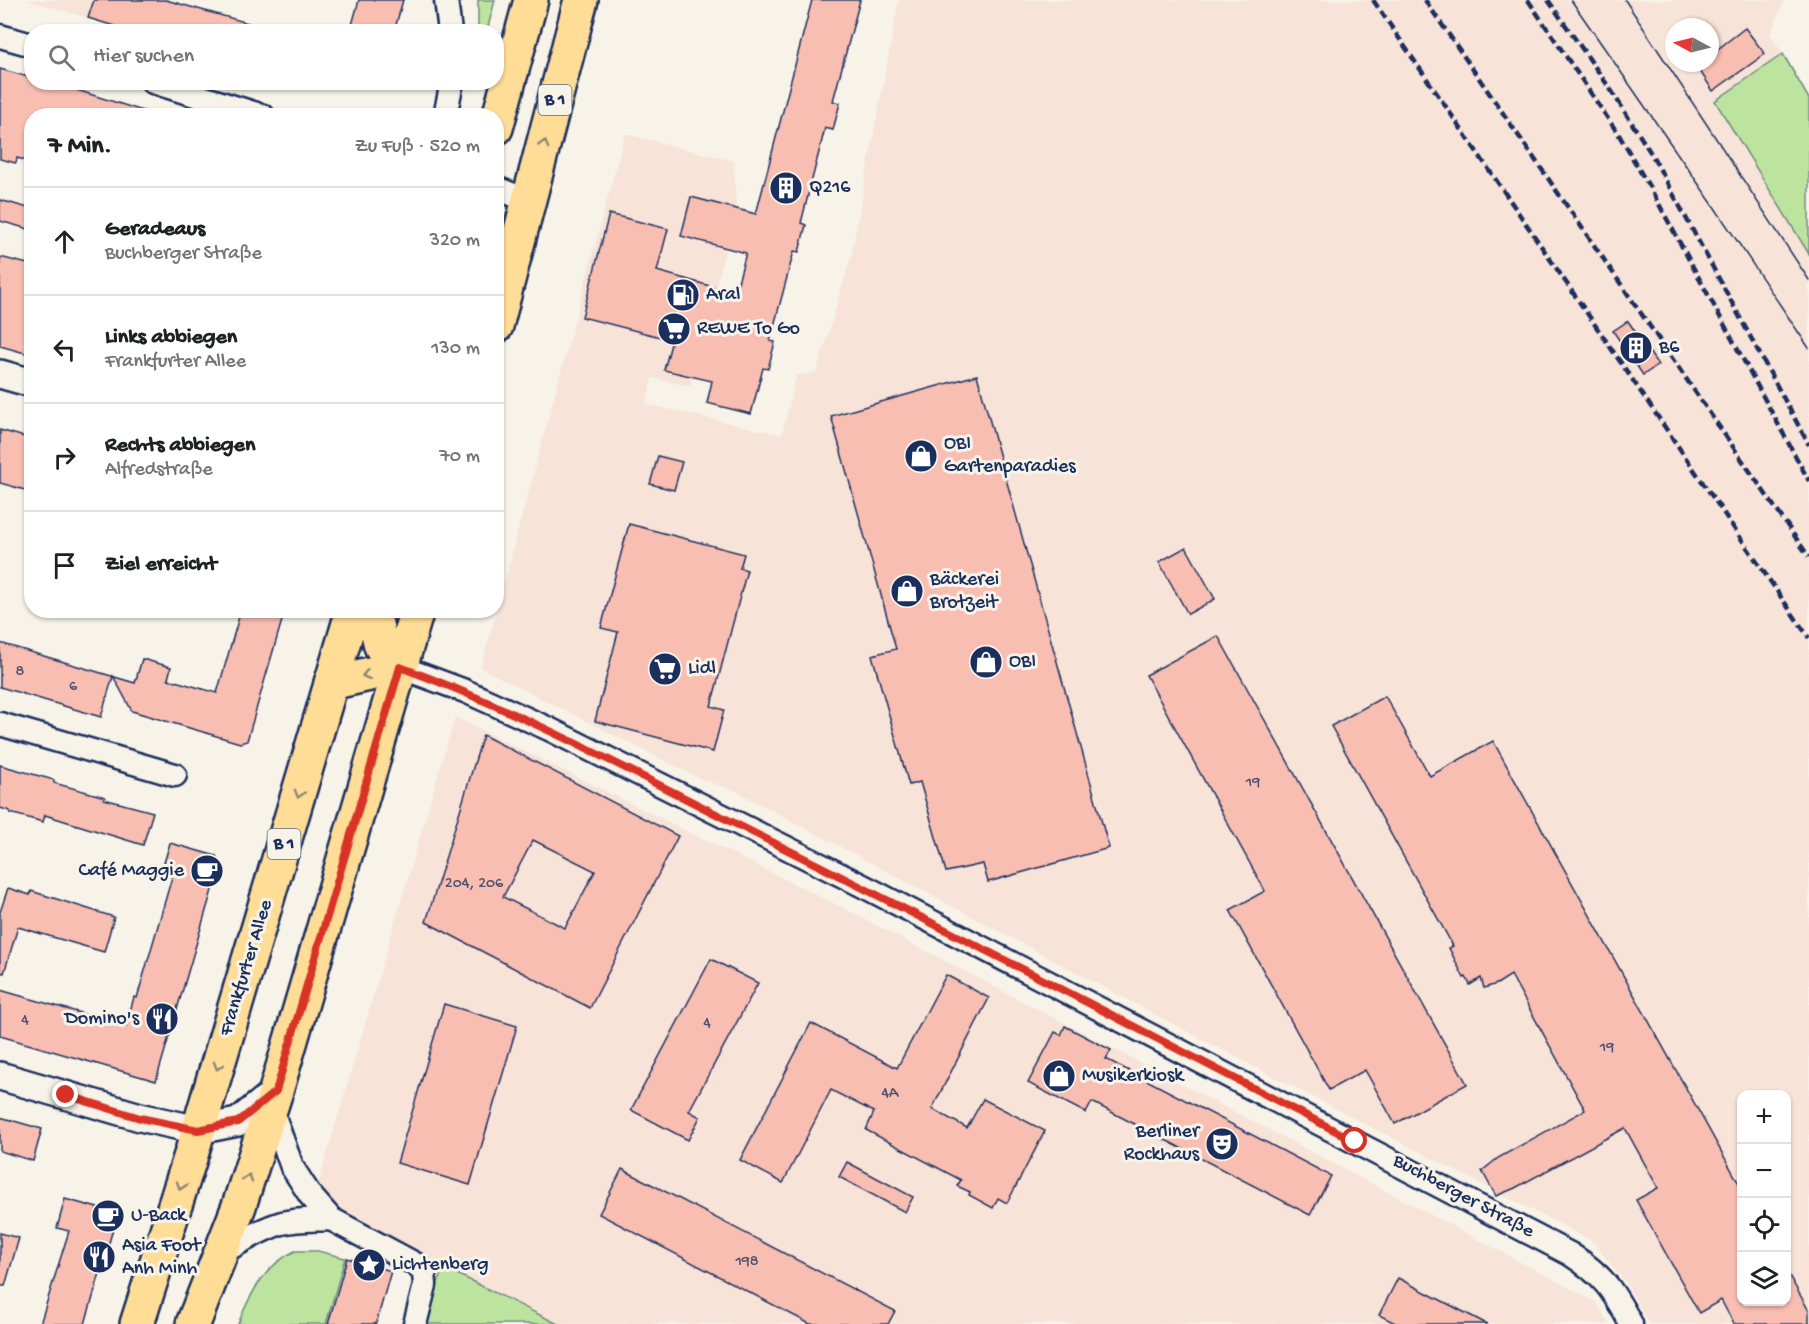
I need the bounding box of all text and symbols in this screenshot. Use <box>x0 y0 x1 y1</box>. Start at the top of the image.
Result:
north arrow <box>1665 18 1719 72</box>
search box <box>24 24 504 90</box>
icon: search <box>45 41 78 74</box>
text: Hier suchen <box>93 44 194 70</box>
road number: B 1 <box>538 85 572 115</box>
text: 7 Min. <box>48 132 112 163</box>
text: Zu Fuß · 520 m <box>355 136 480 159</box>
one-way arrow <box>536 139 549 149</box>
building icon: Q216 <box>768 170 804 206</box>
place label: Q216 <box>809 177 851 200</box>
text: Geradeaus <box>105 217 205 243</box>
icon: ahead <box>48 225 81 258</box>
text: 320 m <box>430 230 480 253</box>
text: Buchberger Straße <box>105 243 262 266</box>
fuel station icon: Aral <box>665 277 701 313</box>
place label: Aral <box>706 284 740 307</box>
supermarket icon: REWE To Go <box>656 311 692 347</box>
place label: REWE To Go <box>697 318 800 341</box>
text: Links abbiegen <box>105 325 237 351</box>
building icon: B6 <box>1618 330 1654 366</box>
icon: left <box>48 333 81 366</box>
place label: B6 <box>1658 337 1680 360</box>
text: 130 m <box>431 338 480 361</box>
text: Frankfurter Allee <box>105 351 246 374</box>
text: Rechts abbiegen <box>105 433 255 459</box>
place label: OBI Gartenparadies <box>944 433 1076 479</box>
shop icon: OBI Gartenparadies <box>903 438 939 474</box>
icon: right <box>48 441 81 474</box>
text: 70 m <box>439 446 480 469</box>
text: Alfredstraße <box>105 459 213 482</box>
icon: arrive <box>48 549 81 582</box>
text: Ziel erreicht <box>105 552 217 578</box>
place label: Bäckerei Brotzeit <box>929 569 999 615</box>
shop icon: Bäckerei Brotzeit <box>889 573 925 609</box>
shop icon: OBI <box>968 644 1004 680</box>
supermarket icon: Lidl <box>647 651 683 687</box>
place label: OBI <box>1009 651 1036 674</box>
place label: Lidl <box>688 658 716 681</box>
house number: 8 <box>16 663 25 682</box>
one-way arrow <box>361 668 371 681</box>
house number: 6 <box>69 678 78 697</box>
house number: 19 <box>1245 774 1260 793</box>
one-way arrow <box>294 788 306 799</box>
road number: B 1 <box>268 829 300 859</box>
cafe icon: Café Maggie <box>189 853 225 889</box>
place label: Café Maggie <box>78 860 185 883</box>
house number: 204, 206 <box>445 875 504 894</box>
street label: Frankfurter Allee <box>215 897 279 1040</box>
restaurant icon: Domino's <box>144 1001 180 1037</box>
place label: Domino's <box>63 1008 140 1031</box>
house number: 4 <box>21 1012 29 1031</box>
house number: 4 <box>703 1015 711 1034</box>
house number: 19 <box>1599 1039 1614 1058</box>
shop icon: Musikerkiosk <box>1041 1058 1077 1094</box>
one-way arrow <box>213 1060 225 1071</box>
place label: Musikerkiosk <box>1082 1065 1185 1088</box>
route end <box>52 1081 78 1107</box>
house number: 4A <box>881 1085 900 1104</box>
map controls <box>1737 1090 1791 1306</box>
button: + <box>1737 1090 1791 1144</box>
place label: Berliner Rockhaus <box>1124 1121 1201 1167</box>
theatre icon: Berliner Rockhaus <box>1204 1126 1240 1162</box>
route start <box>1341 1127 1367 1153</box>
button: − <box>1737 1144 1791 1198</box>
street label: Buchberger Straße <box>1388 1150 1538 1244</box>
one-way arrow <box>241 1173 254 1184</box>
one-way arrow <box>176 1180 189 1191</box>
cafe icon: U-Back <box>90 1198 126 1234</box>
button: locate <box>1737 1198 1791 1252</box>
place label: U-Back <box>131 1205 188 1228</box>
place label: Asia Foot Anh Minh <box>122 1235 202 1281</box>
restaurant icon: Asia Foot Anh Minh <box>81 1239 117 1275</box>
place icon: Lichtenberg <box>351 1247 387 1283</box>
button: layers <box>1737 1252 1791 1306</box>
house number: 198 <box>734 1253 759 1272</box>
place label: Lichtenberg <box>392 1254 489 1277</box>

